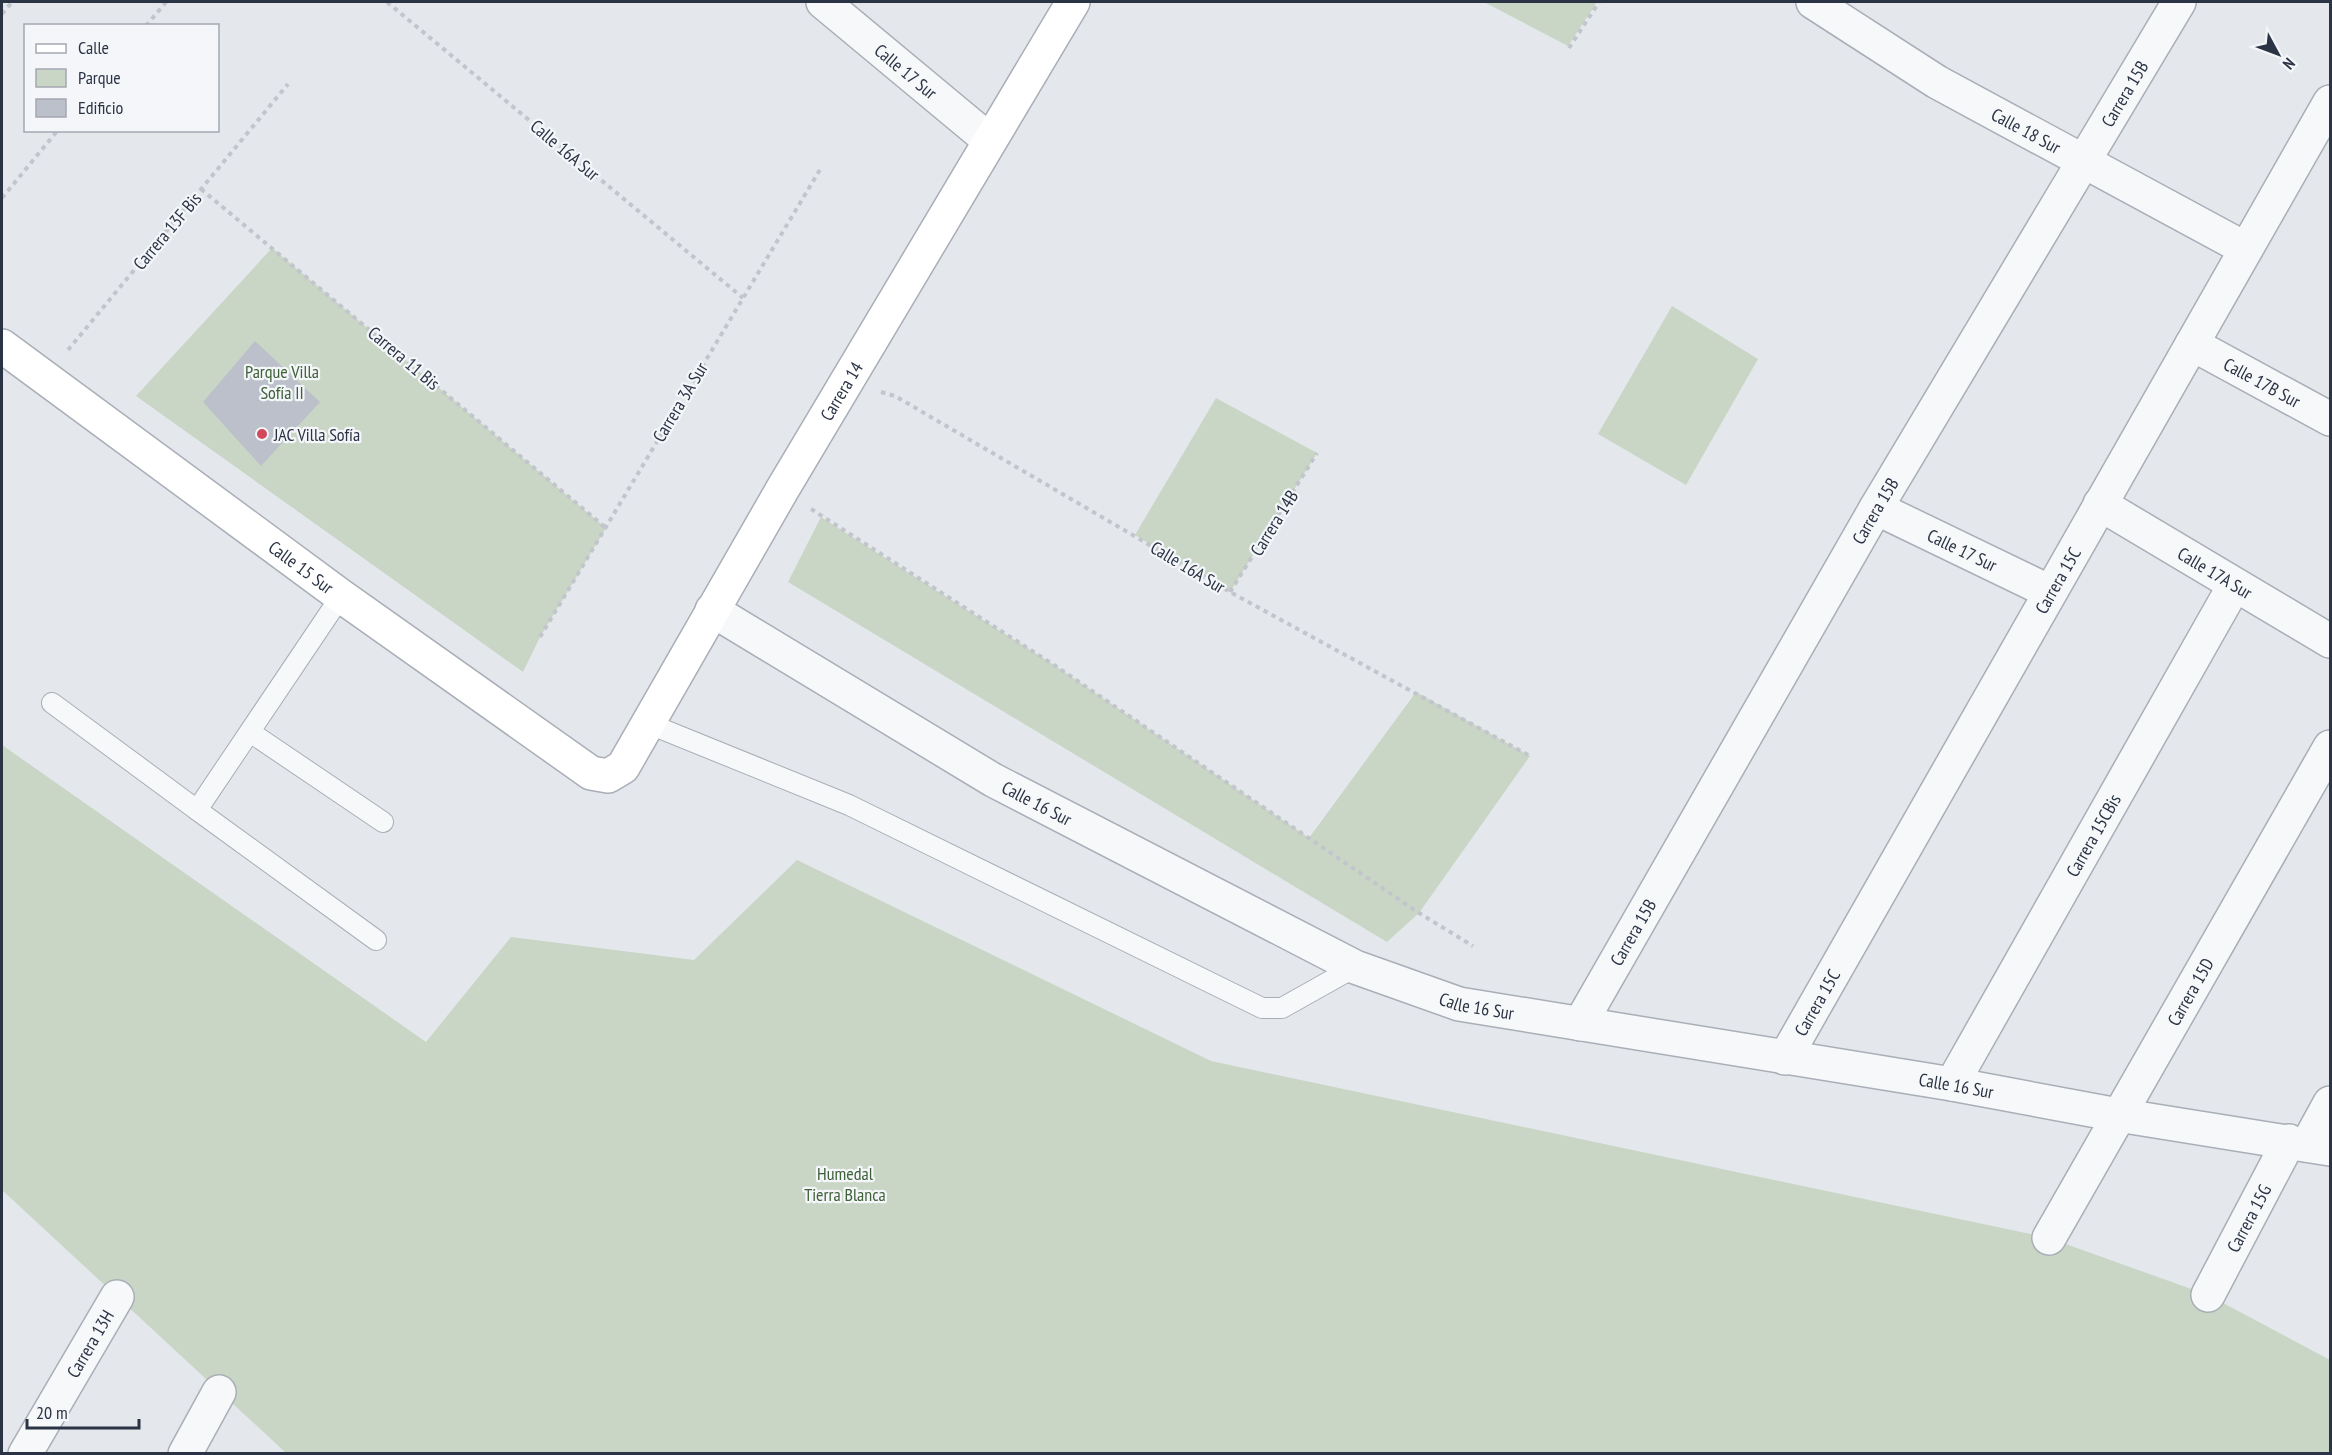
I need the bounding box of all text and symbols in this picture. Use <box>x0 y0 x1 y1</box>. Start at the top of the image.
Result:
legend <box>24 24 219 132</box>
north arrow <box>2248 24 2308 84</box>
text: Calle <box>78 36 109 59</box>
street label: Calle 17 Sur <box>870 38 942 104</box>
text: N <box>2279 54 2300 74</box>
street label: Carrera 15B <box>2096 56 2153 131</box>
text: Parque <box>78 66 121 89</box>
text: Edificio <box>78 96 124 119</box>
street label: Calle 18 Sur <box>1988 102 2065 158</box>
street label: Calle 16A Sur <box>526 114 604 186</box>
street label: Carrera 13F Bis <box>128 187 206 275</box>
street label: Carrera 11 Bis <box>363 321 445 395</box>
street label: Calle 17B Sur <box>2220 352 2305 412</box>
street label: Carrera 14 <box>815 357 868 425</box>
street label: Carrera 3A Sur <box>647 358 713 446</box>
park label: Parque Villa Sofía II <box>245 360 319 404</box>
place label: JAC Villa Sofía <box>273 423 360 446</box>
marker: JAC Villa Sofía <box>255 427 269 441</box>
street label: Carrera 15B <box>1846 473 1903 548</box>
street label: Carrera 14B <box>1245 486 1303 560</box>
street label: Calle 17 Sur <box>1924 523 2001 576</box>
street label: Calle 15 Sur <box>264 535 339 598</box>
street label: Calle 16A Sur <box>1146 536 1230 598</box>
street label: Calle 17A Sur <box>2174 541 2257 604</box>
street label: Carrera 15C <box>2029 543 2085 618</box>
street label: Calle 16 Sur <box>998 775 1076 830</box>
street label: Carrera 15CBis <box>2060 790 2125 881</box>
street label: Carrera 15B <box>1605 895 1661 970</box>
street label: Carrera 15D <box>2162 954 2218 1029</box>
street label: Carrera 15C <box>1789 965 1845 1040</box>
street label: Calle 16 Sur <box>1436 986 1516 1024</box>
street label: Calle 16 Sur <box>1917 1067 1995 1103</box>
park label: Humedal Tierra Blanca <box>804 1162 886 1206</box>
street label: Carrera 15G <box>2221 1180 2276 1256</box>
street label: Carrera 13H <box>61 1306 118 1381</box>
scale bar <box>27 1392 140 1430</box>
text: 20 m <box>36 1401 68 1424</box>

